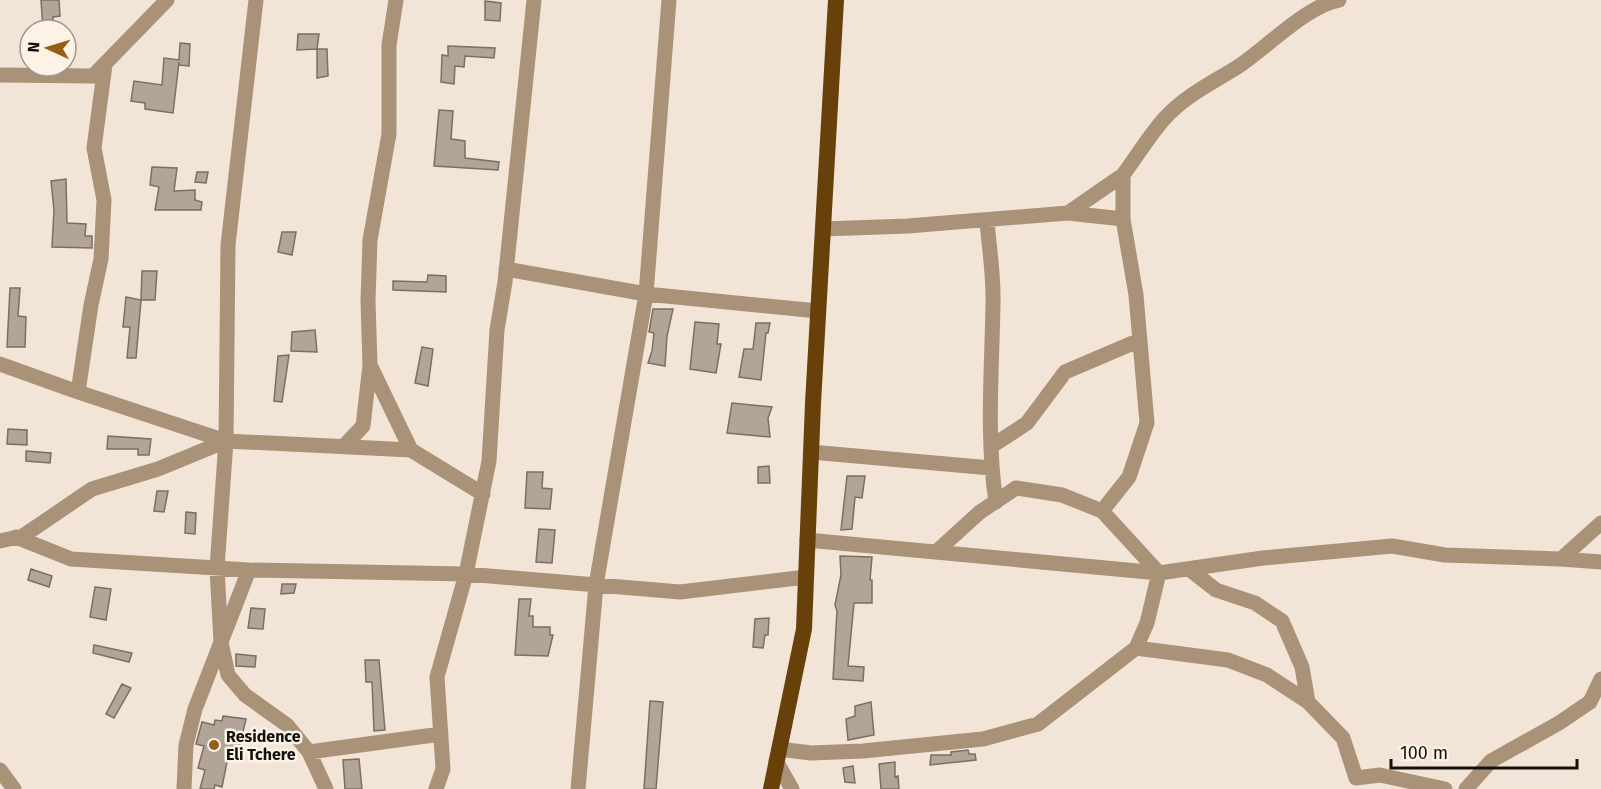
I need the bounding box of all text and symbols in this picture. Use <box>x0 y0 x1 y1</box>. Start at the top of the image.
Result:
north arrow <box>18 18 78 78</box>
text: N <box>24 41 43 53</box>
place label: Residence Eli Tchere <box>226 727 301 764</box>
scale bar <box>1391 732 1577 770</box>
marker: Residence Eli Tchere <box>207 738 221 752</box>
text: 100 m <box>1400 742 1448 764</box>

